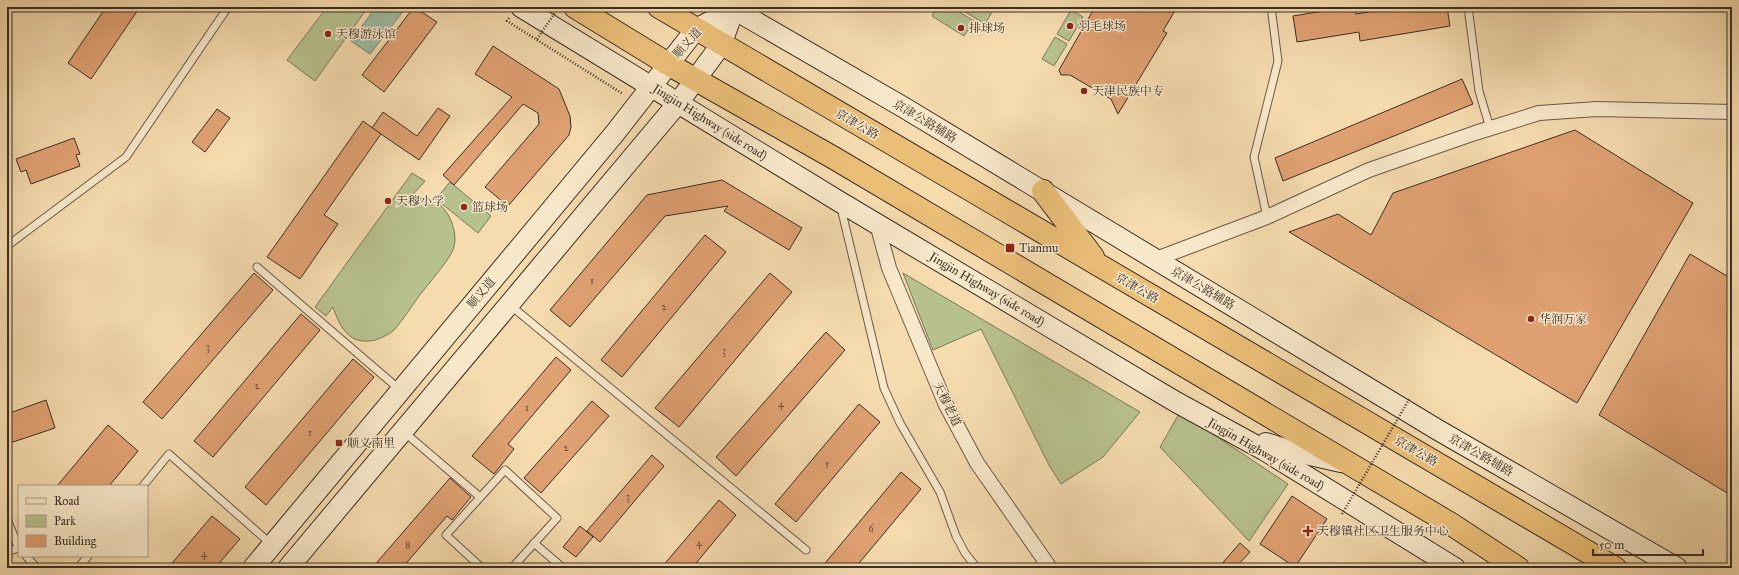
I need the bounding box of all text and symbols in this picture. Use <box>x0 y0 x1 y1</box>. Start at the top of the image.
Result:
place label: 羽毛球场 <box>1078 19 1126 33</box>
place label: 排球场 <box>969 21 1005 35</box>
marker: 羽毛球场 <box>1065 21 1075 31</box>
marker: 排球场 <box>956 23 966 33</box>
street label: 顺义道 <box>670 25 704 61</box>
place label: 天穆游泳馆 <box>336 27 396 41</box>
marker: 天穆游泳馆 <box>323 29 333 39</box>
street label: Jingjin Highway (side road) <box>648 80 770 164</box>
place label: 天津民族中专 <box>1092 84 1164 98</box>
marker: 天津民族中专 <box>1079 86 1089 96</box>
street label: 京津公路辅路 <box>891 96 959 146</box>
street label: 京津公路 <box>833 106 881 142</box>
place label: 天穆小学 <box>396 194 444 208</box>
marker: 天穆小学 <box>383 196 393 206</box>
place label: 篮球场 <box>472 200 508 214</box>
marker: 篮球场 <box>459 202 469 212</box>
place label: Tianmu <box>1019 241 1059 255</box>
marker: Tianmu <box>1004 242 1016 254</box>
street label: Jingjin Highway (side road) <box>925 248 1047 330</box>
street label: 京津公路辅路 <box>1169 263 1237 313</box>
street label: 京津公路 <box>1113 270 1161 306</box>
street label: 顺义道 <box>464 275 498 311</box>
house number: 1 <box>590 275 594 287</box>
house number: 2 <box>662 301 667 313</box>
place label: 华润万家 <box>1539 312 1587 326</box>
marker: 华润万家 <box>1526 314 1536 324</box>
house number: 3 <box>206 341 210 353</box>
house number: 3 <box>722 345 726 357</box>
street label: 天穆老道 <box>930 379 964 429</box>
house number: 2 <box>255 380 260 392</box>
house number: 4 <box>778 398 784 410</box>
house number: 1 <box>525 402 529 414</box>
street label: Jingjin Highway (side road) <box>1203 414 1327 494</box>
house number: 1 <box>308 427 312 439</box>
street label: 京津公路辅路 <box>1446 431 1516 479</box>
street label: 京津公路 <box>1392 433 1440 469</box>
place label: 顺义南里 <box>347 436 395 450</box>
marker: 顺义南里 <box>334 438 344 448</box>
house number: 2 <box>564 442 569 454</box>
house number: 5 <box>825 458 830 470</box>
legend <box>18 485 148 557</box>
house number: 3 <box>626 491 630 503</box>
text: Road <box>54 494 80 508</box>
text: Park <box>54 514 76 528</box>
house number: 6 <box>868 523 874 535</box>
place label: 天穆镇社区卫生服务中心 <box>1317 524 1449 538</box>
marker: 天穆镇社区卫生服务中心 <box>1302 525 1314 537</box>
scale bar <box>1593 531 1703 557</box>
text: Building <box>54 534 97 549</box>
house number: 4 <box>696 537 702 549</box>
text: 50 m <box>1599 538 1624 552</box>
house number: 8 <box>405 539 411 551</box>
house number: 4 <box>201 548 207 560</box>

